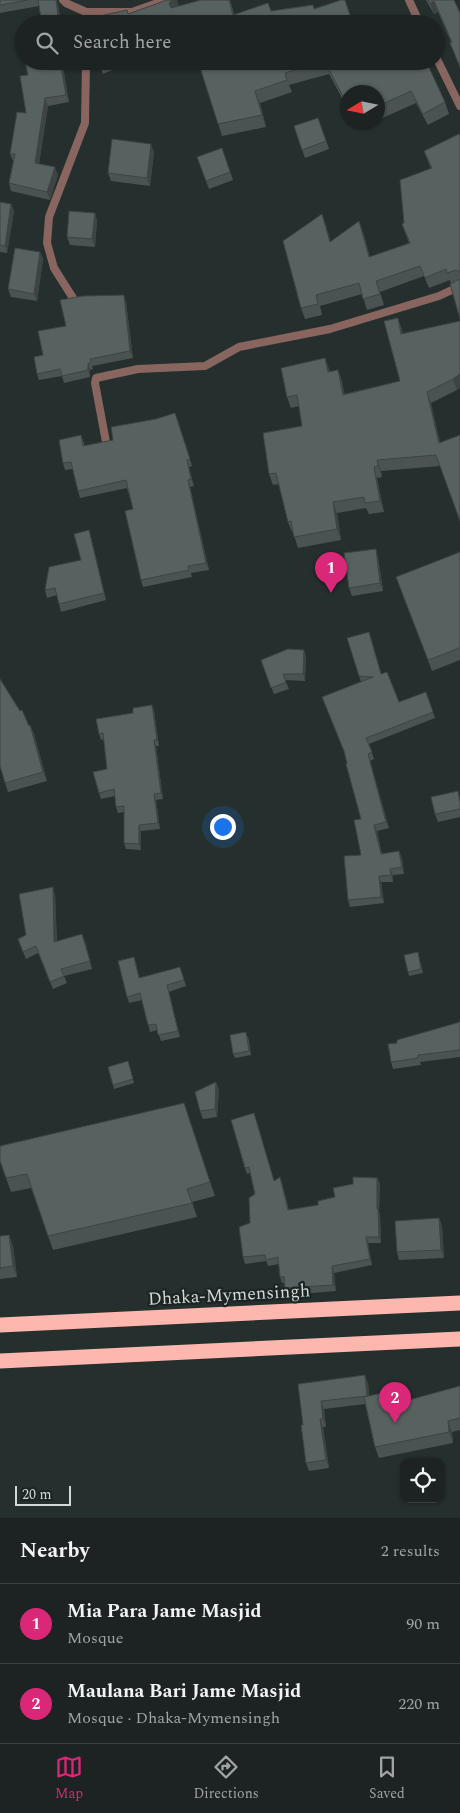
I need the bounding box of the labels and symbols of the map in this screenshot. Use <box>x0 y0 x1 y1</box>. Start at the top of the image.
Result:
north arrow <box>340 85 385 130</box>
pin: 1 <box>315 552 347 593</box>
your location <box>210 814 236 840</box>
street label: Dhaka-Mymensingh <box>147 1277 311 1313</box>
pin: 2 <box>379 1382 411 1423</box>
scale bar <box>15 1483 71 1506</box>

